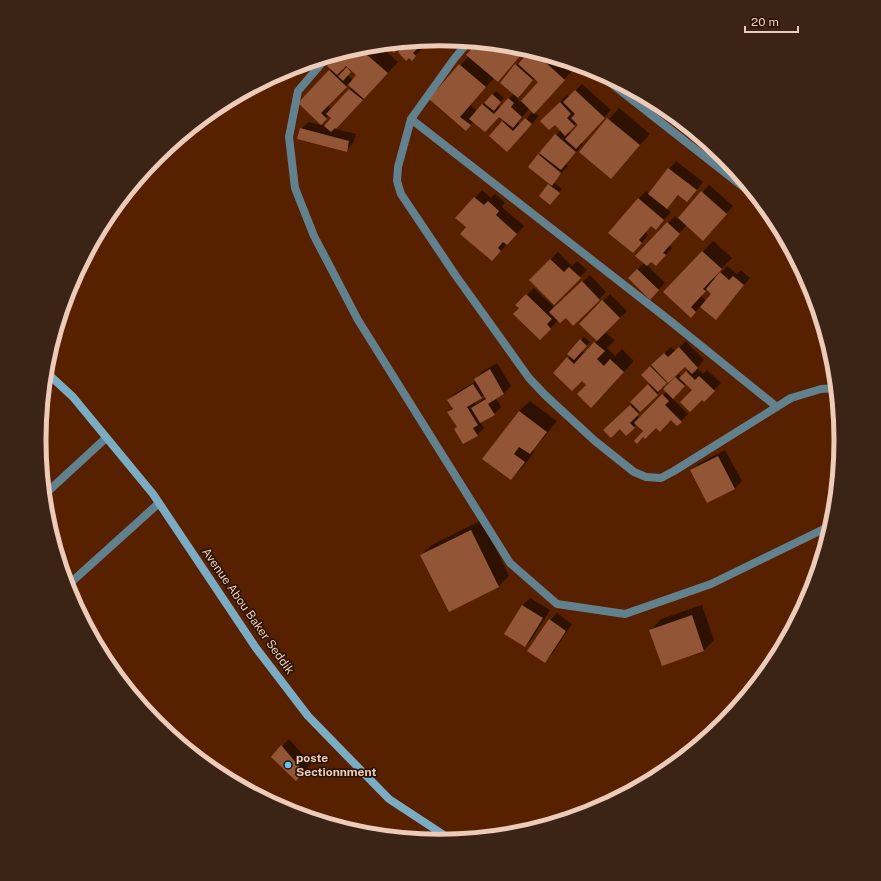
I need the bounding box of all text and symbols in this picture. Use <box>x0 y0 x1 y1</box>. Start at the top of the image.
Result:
scale bar <box>745 8 798 34</box>
text: 20 m <box>751 15 779 29</box>
street label: Avenue Abou Baker Seddik <box>199 545 297 677</box>
place label: poste Sectionnment <box>296 751 376 779</box>
marker: poste Sectionnment <box>283 760 293 770</box>

